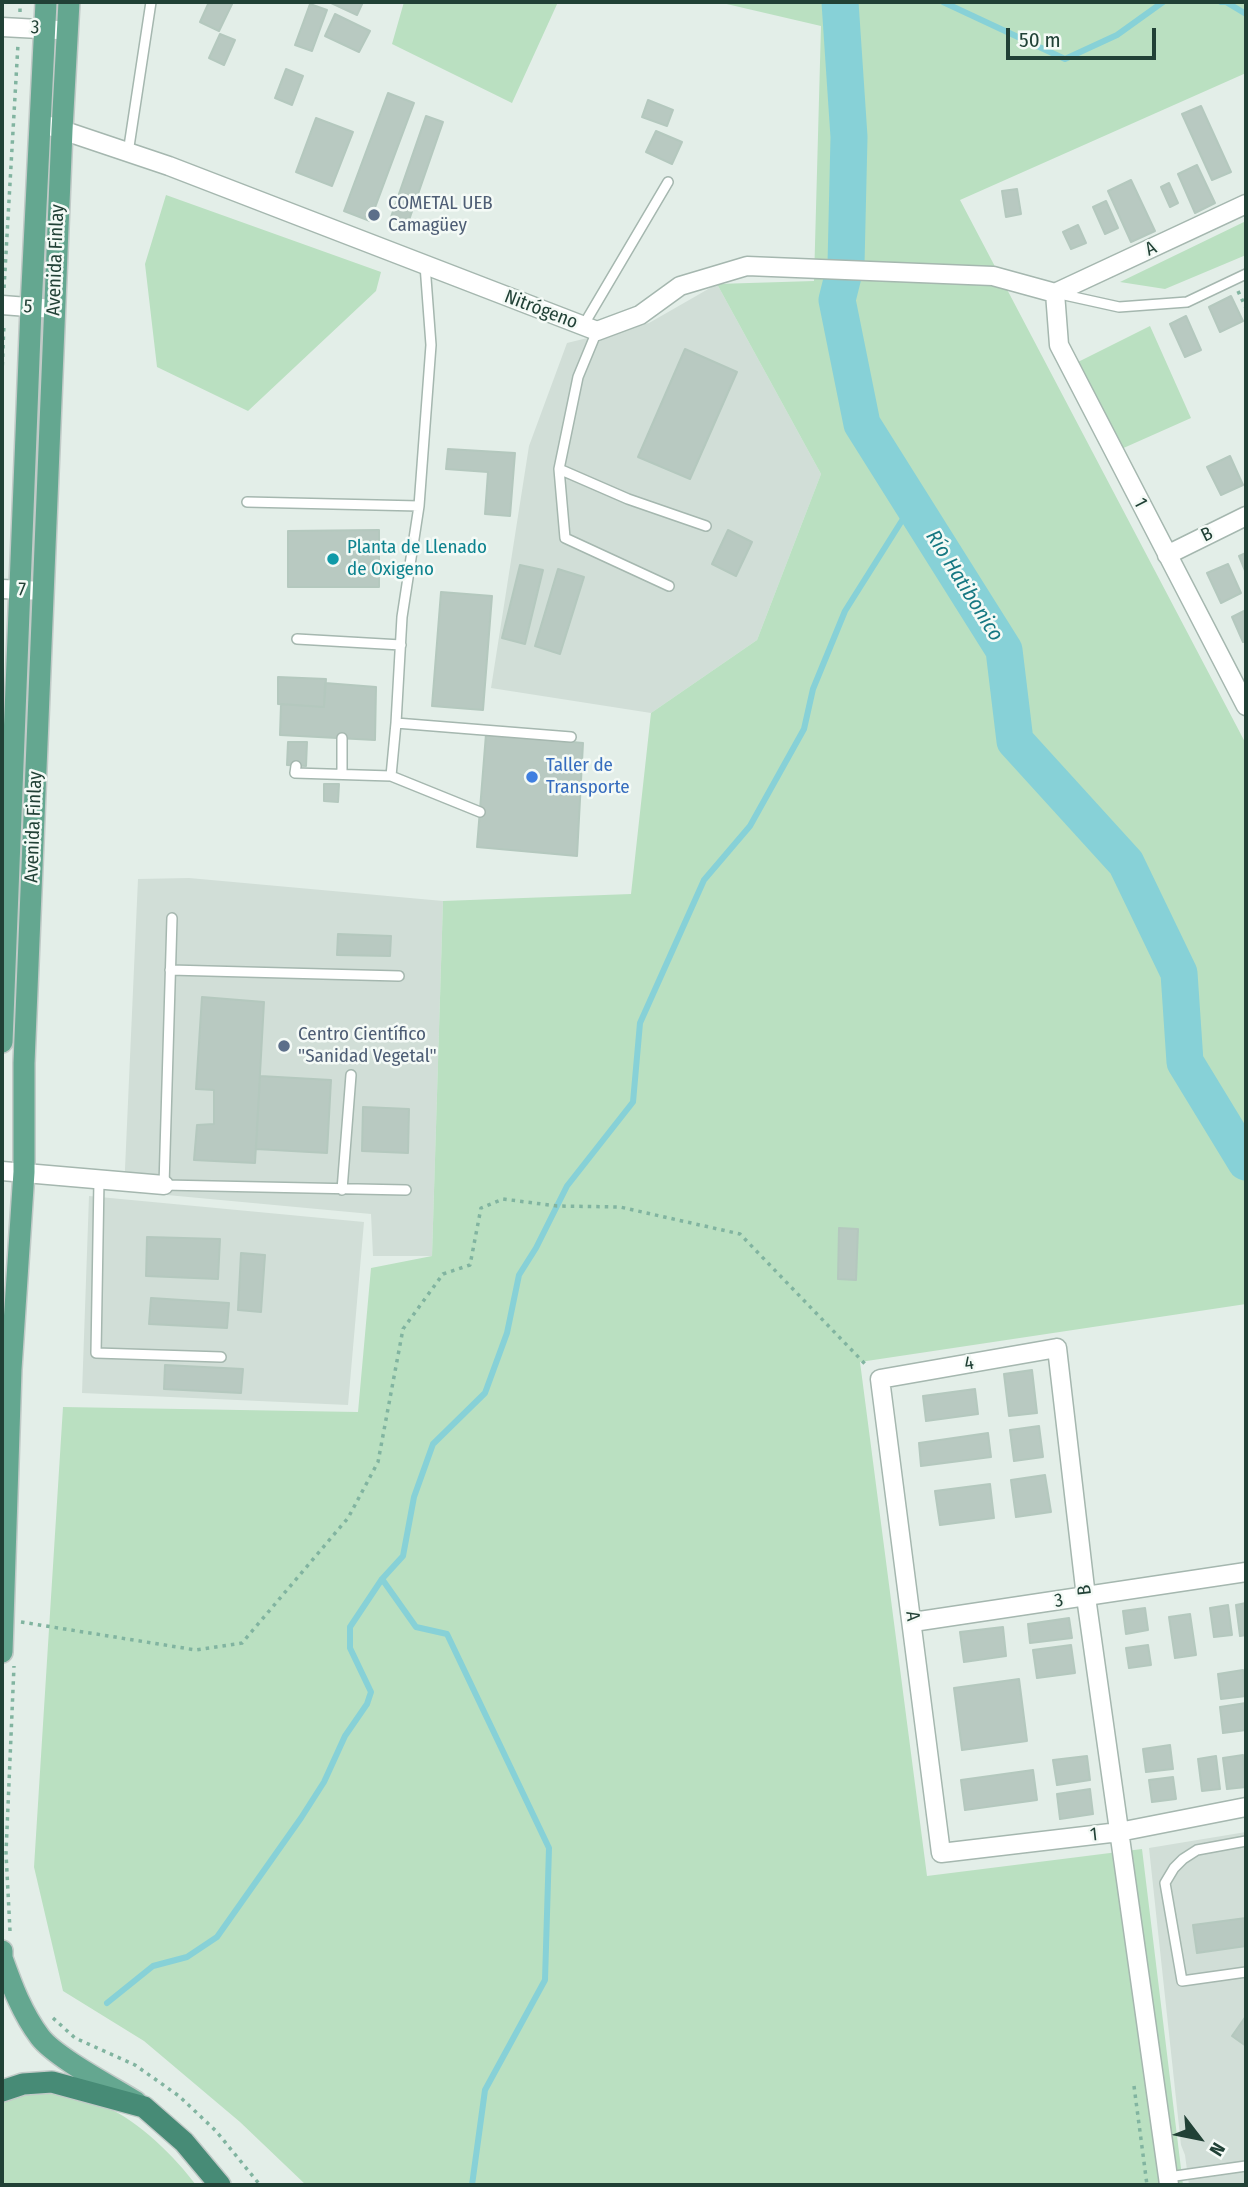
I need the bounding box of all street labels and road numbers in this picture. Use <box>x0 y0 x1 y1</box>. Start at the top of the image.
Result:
street label: 3 <box>30 16 40 40</box>
street label: Avenida Finlay <box>43 204 69 316</box>
street label: A <box>1142 237 1160 261</box>
street label: Nitrógeno <box>501 286 581 334</box>
street label: 5 <box>23 295 33 319</box>
street label: 1 <box>1128 495 1152 511</box>
street label: B <box>1197 522 1217 548</box>
street label: 7 <box>18 578 26 602</box>
street label: Avenida Finlay <box>21 771 47 883</box>
street label: 4 <box>962 1352 976 1376</box>
street label: B <box>1073 1583 1097 1597</box>
street label: 3 <box>1053 1589 1065 1613</box>
street label: A <box>900 1610 924 1622</box>
street label: 1 <box>1089 1823 1099 1847</box>

